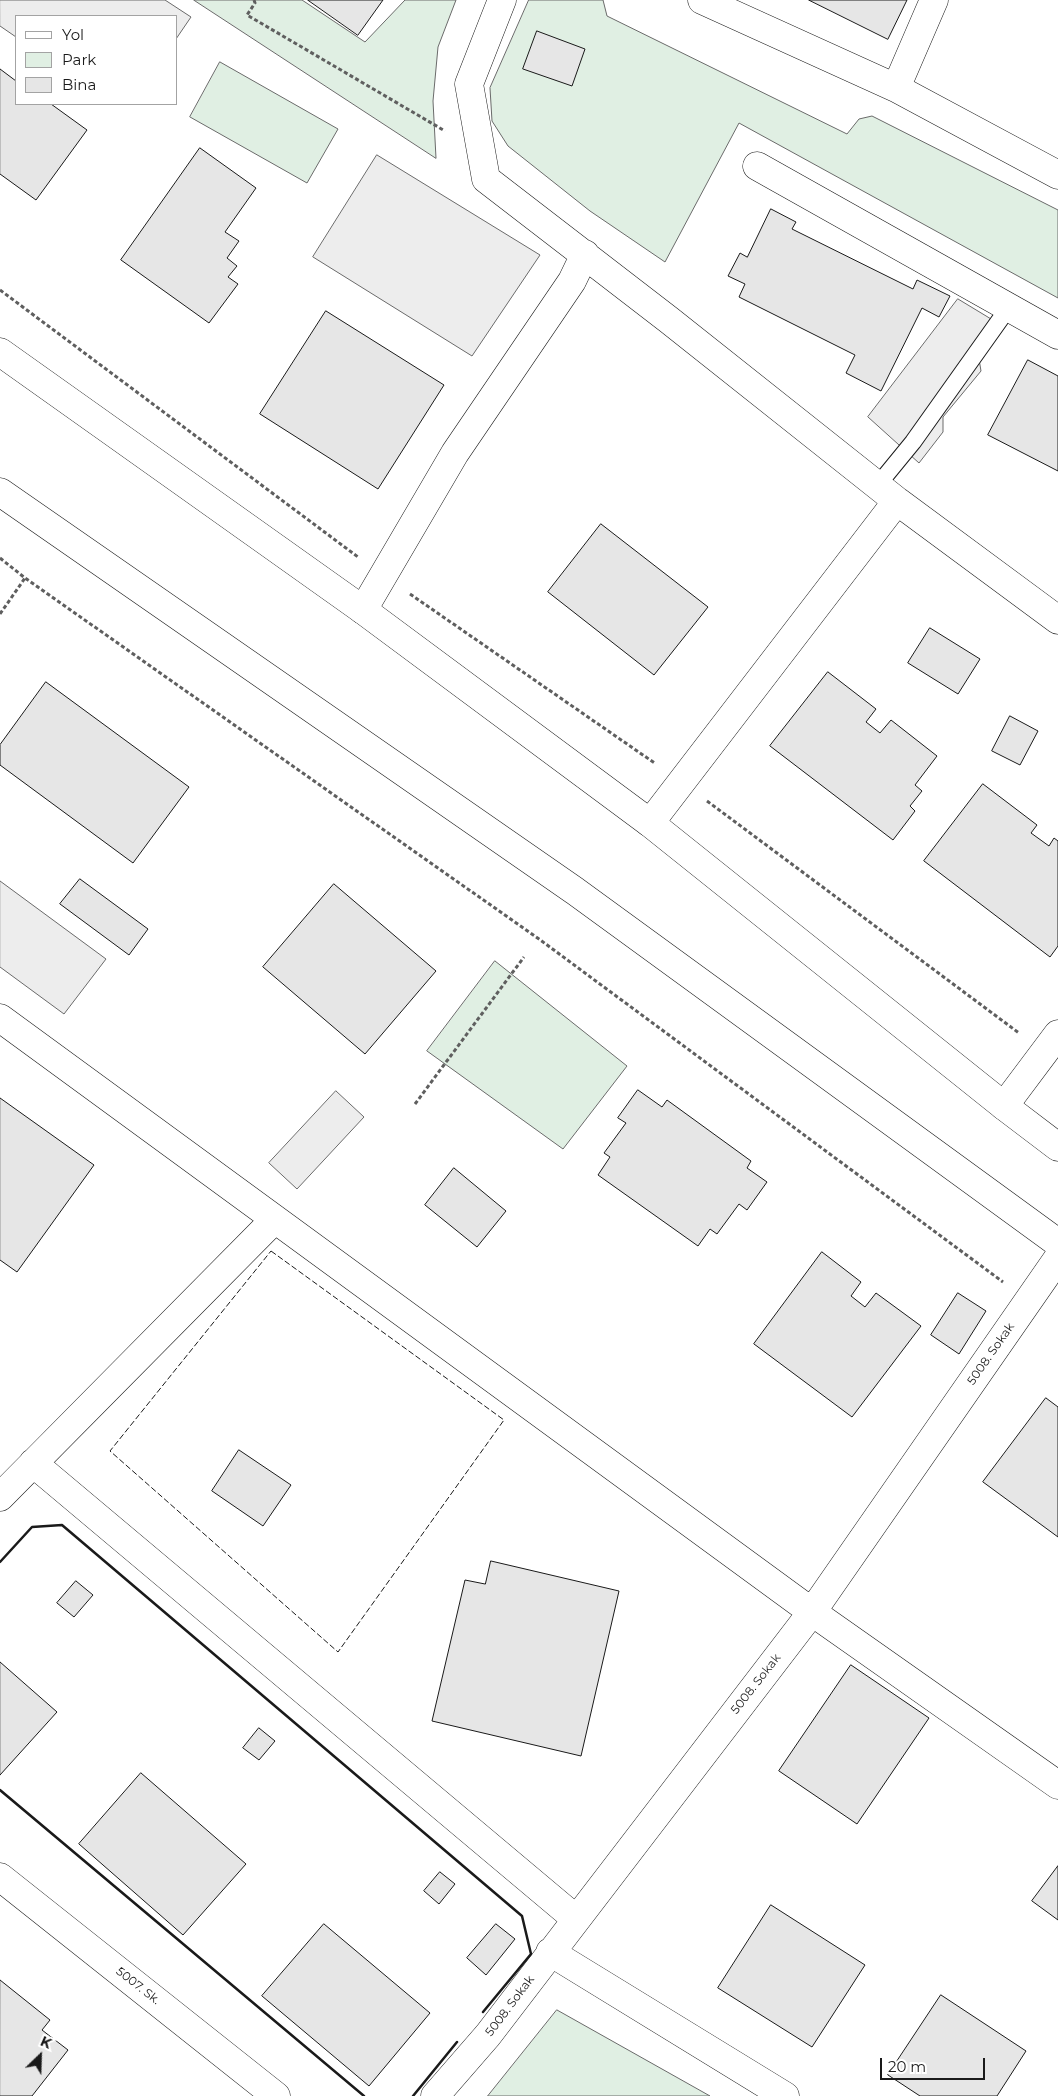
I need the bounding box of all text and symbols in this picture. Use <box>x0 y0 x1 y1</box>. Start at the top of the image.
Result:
legend <box>15 15 178 105</box>
text: Yol <box>62 25 84 44</box>
text: Park <box>62 50 96 69</box>
text: Bina <box>62 75 96 94</box>
street label: 5008. Sokak <box>964 1320 1018 1388</box>
street label: 5008. Sokak <box>728 1651 784 1717</box>
street label: 5007. Sk. <box>113 1964 163 2008</box>
street label: 5008. Sokak <box>482 1973 538 2039</box>
north arrow <box>15 2031 65 2081</box>
text: K <box>38 2032 55 2053</box>
scale bar <box>883 2048 988 2080</box>
text: 20 m <box>888 2057 926 2076</box>

